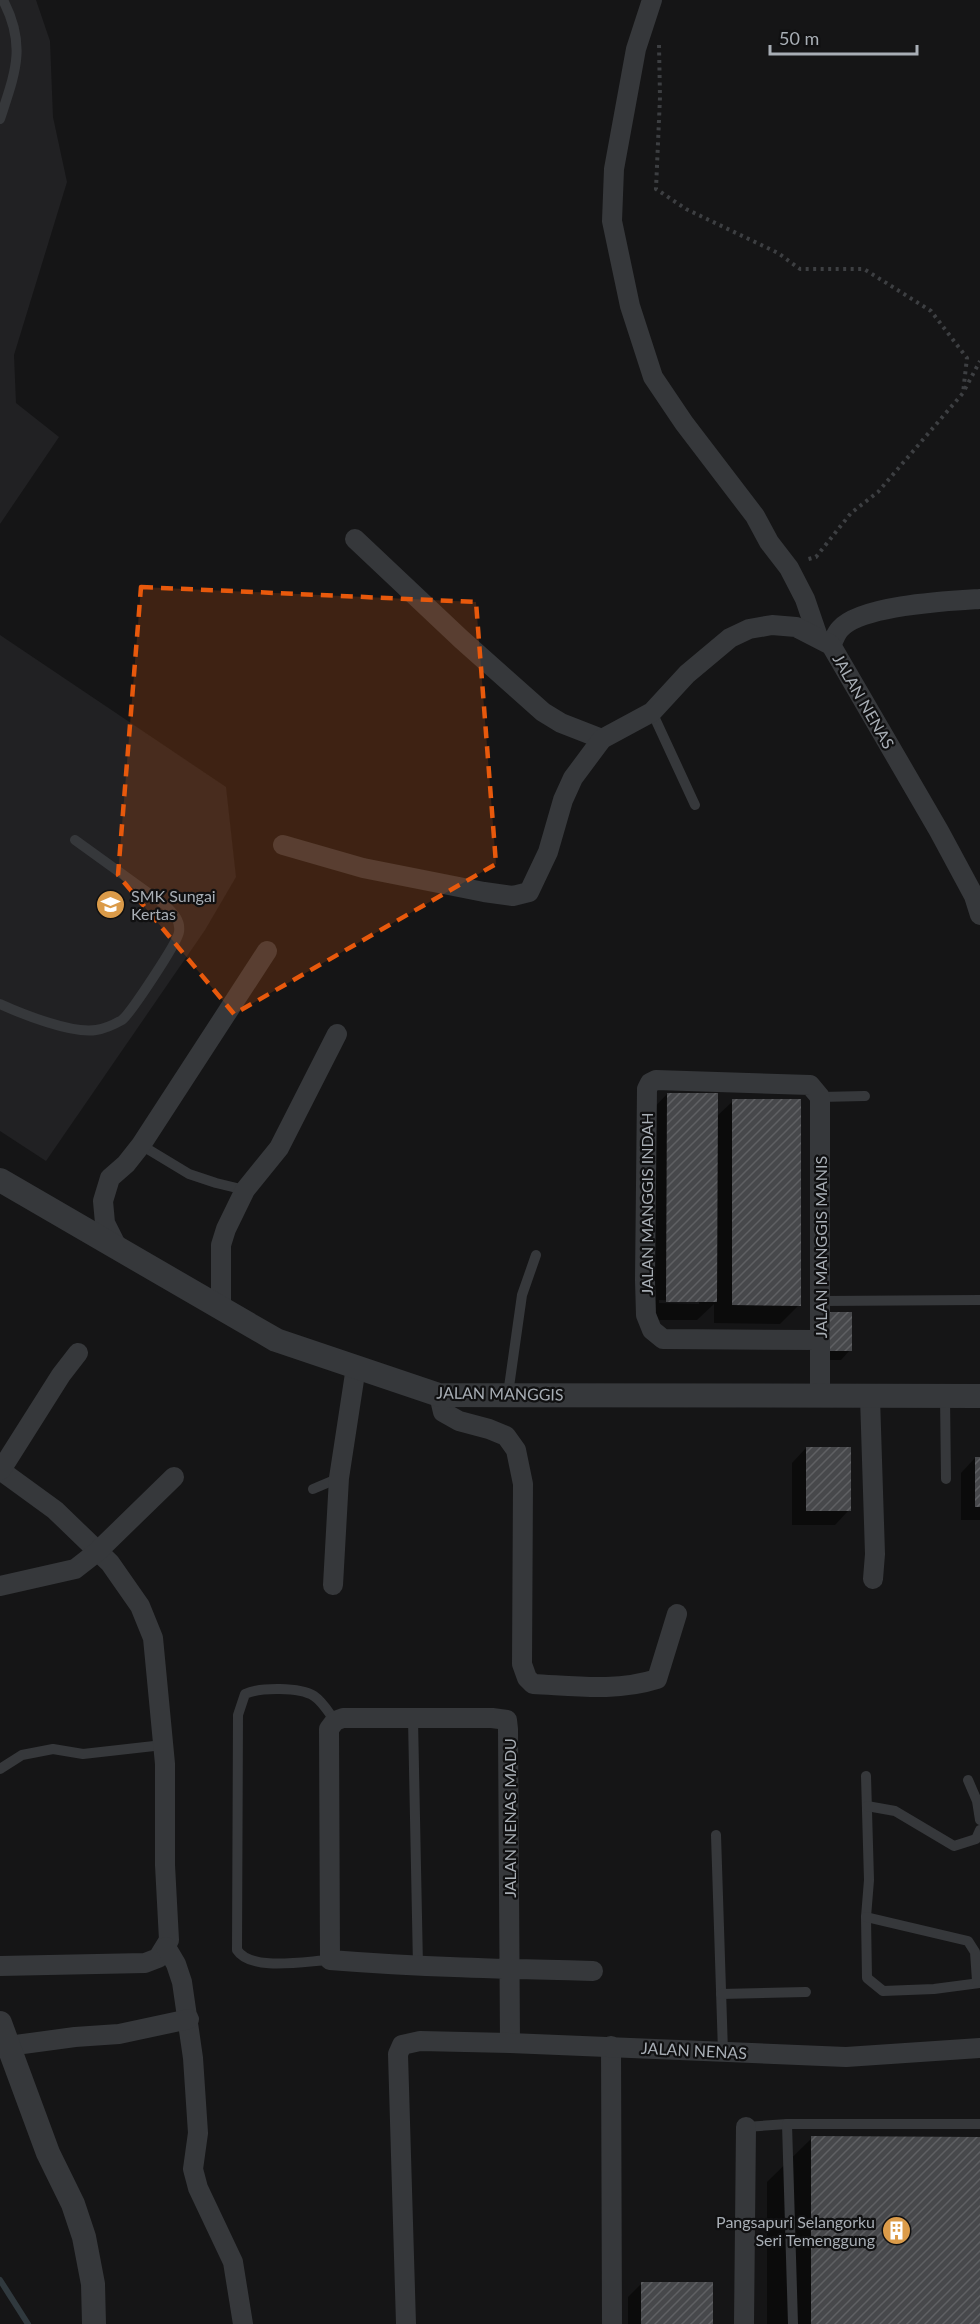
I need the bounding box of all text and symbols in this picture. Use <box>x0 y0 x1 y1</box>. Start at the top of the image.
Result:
scale bar <box>770 18 917 56</box>
text: 50 m <box>779 27 819 49</box>
street label: JALAN NENAS <box>829 650 899 752</box>
place label: SMK Sungai Kertas <box>131 886 216 923</box>
school or university icon: SMK Sungai Kertas <box>94 888 126 920</box>
street label: JALAN MANGGIS INDAH <box>637 1113 656 1295</box>
street label: JALAN MANGGIS MANIS <box>811 1156 830 1338</box>
street label: JALAN MANGGIS <box>436 1382 564 1404</box>
street label: JALAN NENAS MADU <box>500 1738 519 1898</box>
street label: JALAN NENAS <box>641 2038 747 2062</box>
place label: Pangsapuri Selangorku Seri Temenggung <box>716 2212 875 2249</box>
building icon: Pangsapuri Selangorku Seri Temenggung <box>880 2214 912 2246</box>

